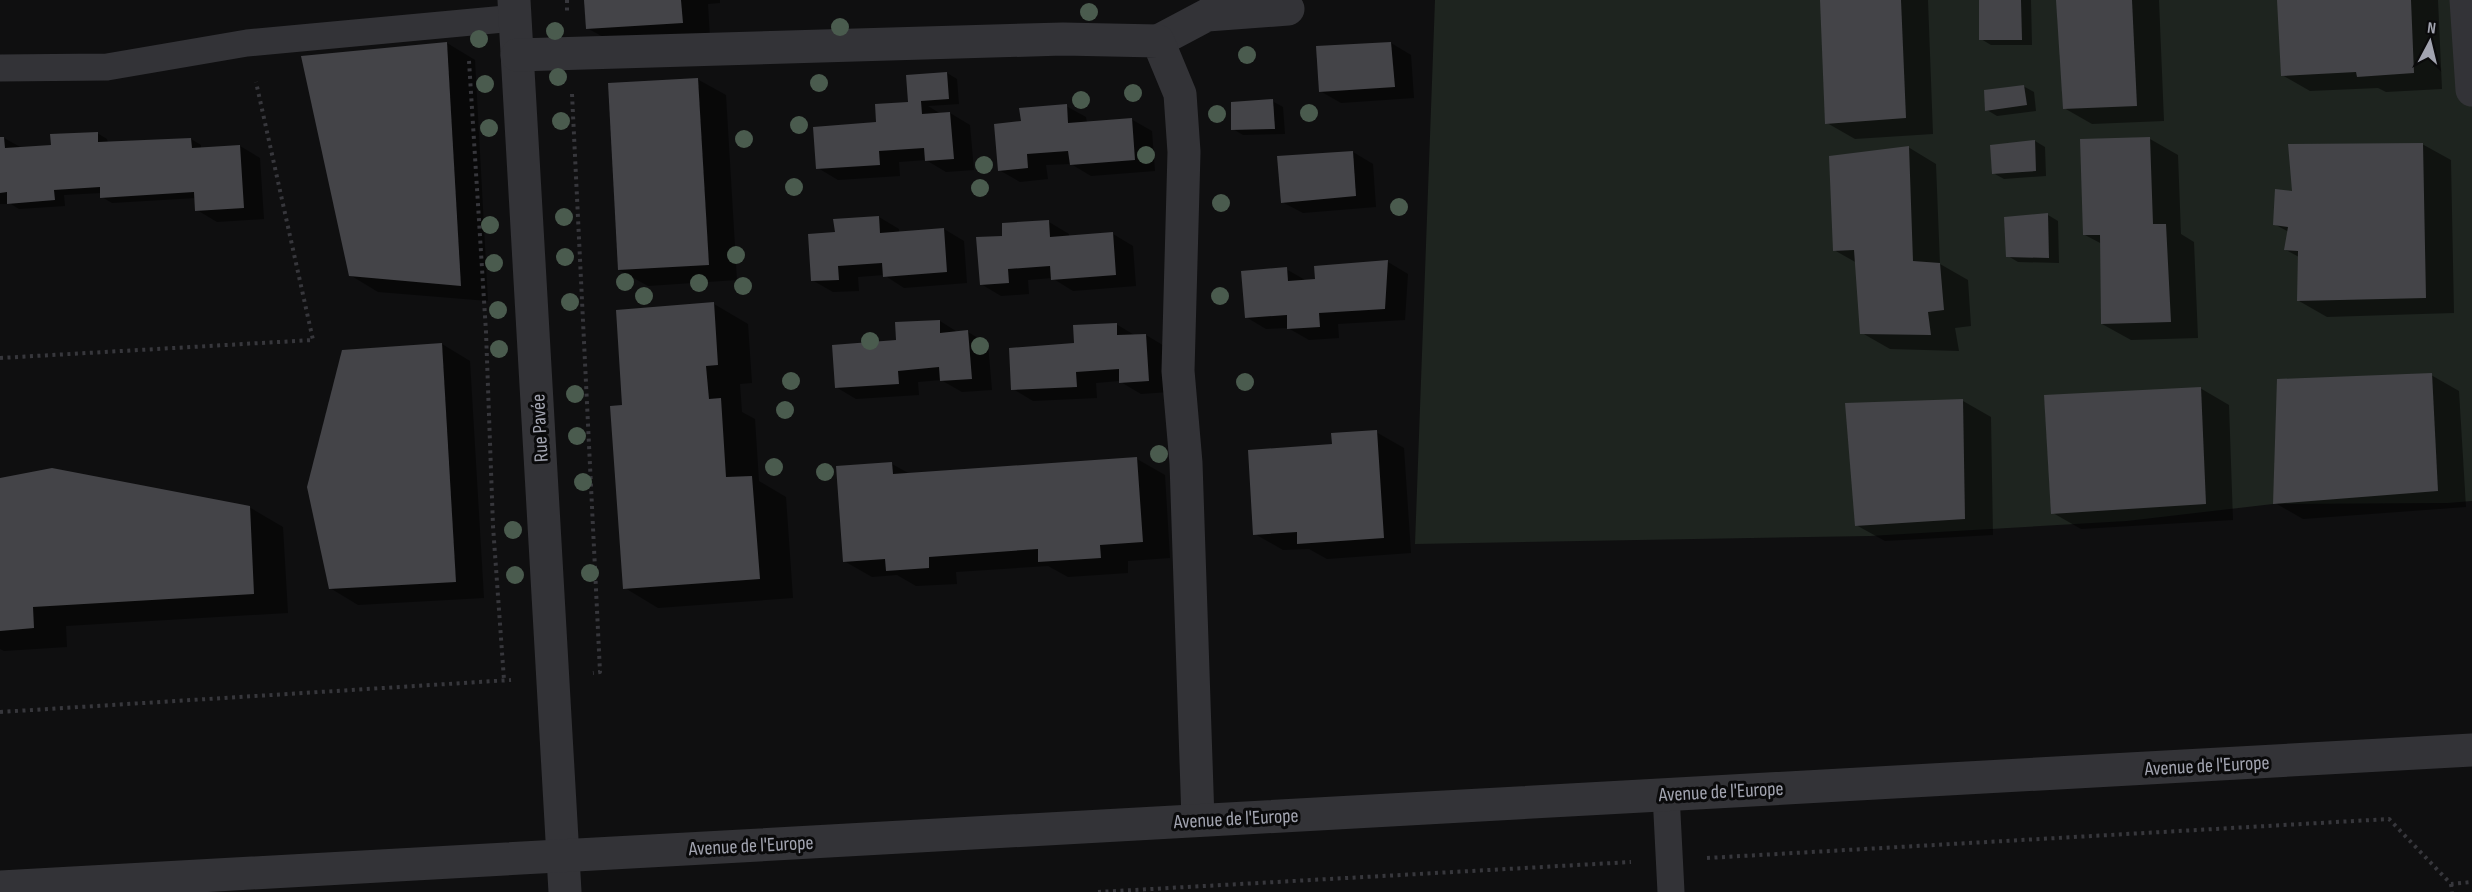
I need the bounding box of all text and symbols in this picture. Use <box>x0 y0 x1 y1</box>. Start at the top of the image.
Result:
north arrow <box>2400 12 2460 72</box>
text: N <box>2426 19 2437 39</box>
street label: Rue Pavée <box>526 393 554 463</box>
street label: Avenue de l'Europe <box>2143 751 2270 781</box>
street label: Avenue de l'Europe <box>1657 777 1784 807</box>
street label: Avenue de l'Europe <box>1172 804 1299 834</box>
street label: Avenue de l'Europe <box>687 831 814 861</box>

